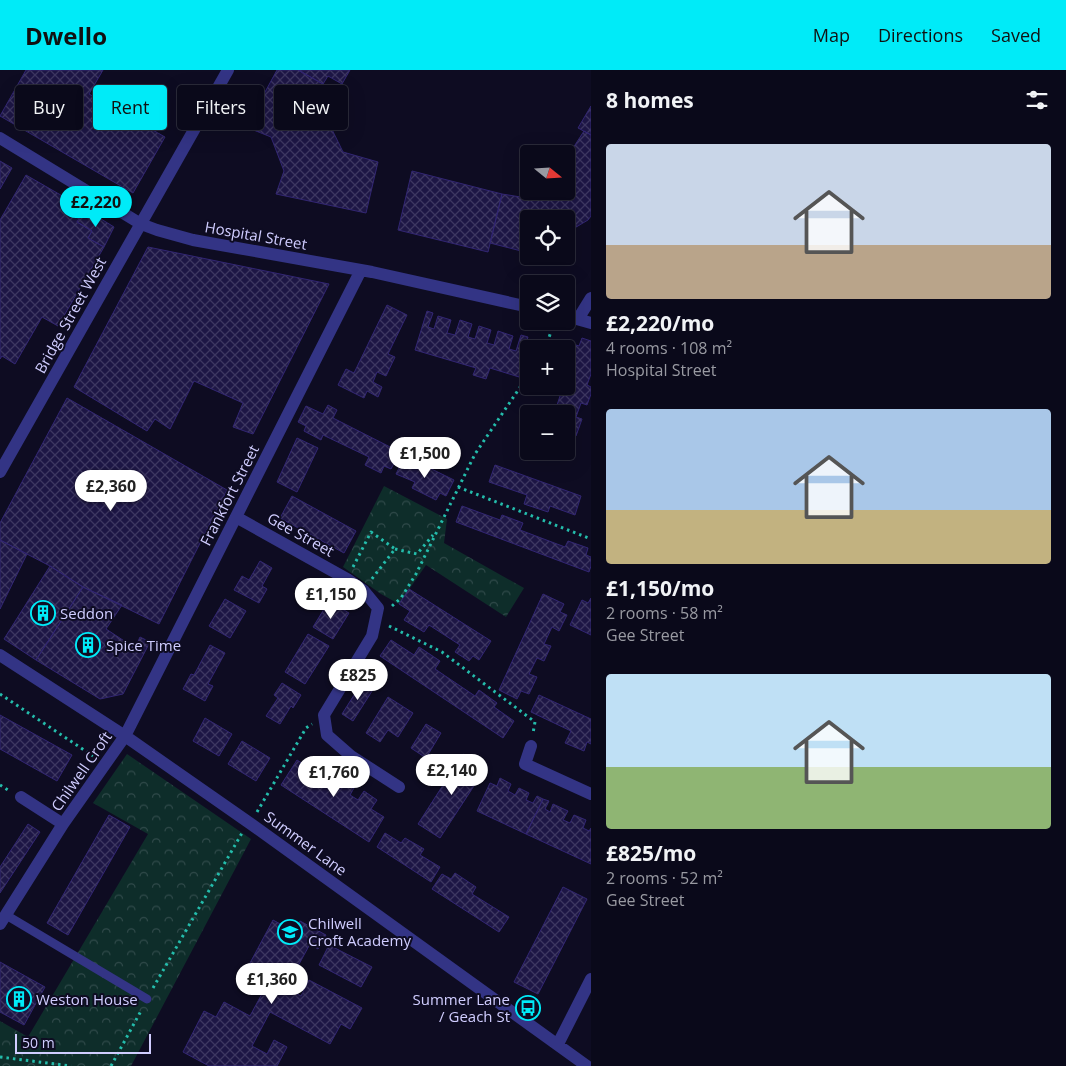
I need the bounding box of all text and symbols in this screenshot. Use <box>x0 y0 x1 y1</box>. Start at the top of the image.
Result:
text: Dwello <box>25 19 107 52</box>
text: Map <box>813 23 850 47</box>
text: Directions <box>878 23 963 47</box>
text: Saved <box>991 23 1041 47</box>
chip: Buy <box>15 85 83 130</box>
chip: Rent <box>93 85 167 130</box>
chip: Filters <box>177 85 264 130</box>
chip: New <box>274 85 348 130</box>
text: 8 homes <box>606 86 694 114</box>
icon: filters <box>1023 86 1051 114</box>
north arrow <box>520 145 575 200</box>
map controls <box>520 145 575 460</box>
icon: home <box>784 177 874 267</box>
pin: £2,220 <box>55 186 137 228</box>
text: £2,220 <box>71 191 121 213</box>
button: locate <box>520 210 575 265</box>
street label: Hospital Street <box>203 216 309 254</box>
street label: Bridge Street West <box>30 253 110 377</box>
button: layers <box>520 275 575 330</box>
text: £2,220/mo <box>606 309 714 337</box>
text: 4 rooms · 108 m² <box>606 337 732 359</box>
button: + <box>520 340 575 395</box>
text: Hospital Street <box>606 359 716 381</box>
button: − <box>520 405 575 460</box>
pin: £1,500 <box>384 436 466 479</box>
street label: Frankfort Street <box>195 441 263 549</box>
text: £1,500 <box>400 442 450 464</box>
icon: home <box>784 442 874 532</box>
pin: £2,360 <box>70 470 152 512</box>
text: £2,360 <box>86 475 136 497</box>
street label: Gee Street <box>264 507 338 561</box>
text: £1,150/mo <box>606 574 714 602</box>
pin: £1,150 <box>290 578 372 620</box>
text: £1,150 <box>306 583 356 605</box>
building icon: Seddon <box>30 600 56 626</box>
text: 2 rooms · 58 m² <box>606 602 723 624</box>
place label: Seddon <box>60 603 113 623</box>
text: Gee Street <box>606 624 684 646</box>
building icon: Spice Time <box>75 632 101 658</box>
place label: Spice Time <box>106 635 181 655</box>
pin: £825 <box>328 658 388 701</box>
text: £825 <box>340 664 376 686</box>
icon: home <box>784 707 874 797</box>
street label: Chilwell Croft <box>46 727 116 815</box>
pin: £2,140 <box>411 754 493 796</box>
pin: £1,760 <box>293 756 375 798</box>
text: £2,140 <box>427 759 477 781</box>
text: £1,760 <box>309 761 359 783</box>
street label: Summer Lane <box>261 806 351 880</box>
text: £825/mo <box>606 839 696 867</box>
text: 2 rooms · 52 m² <box>606 867 723 889</box>
text: Gee Street <box>606 889 684 911</box>
place label: Chilwell Croft Academy <box>308 913 411 950</box>
school or university icon: Chilwell Croft Academy <box>277 919 303 945</box>
pin: £1,360 <box>231 962 313 1005</box>
text: £1,360 <box>247 968 297 990</box>
building icon: Weston House <box>6 986 32 1012</box>
place label: Weston House <box>36 989 138 1009</box>
place label: Summer Lane / Geach St <box>413 989 510 1026</box>
bus stop icon: Summer Lane / Geach St <box>515 995 541 1021</box>
scale bar <box>15 1031 151 1054</box>
text: 50 m <box>22 1033 55 1052</box>

